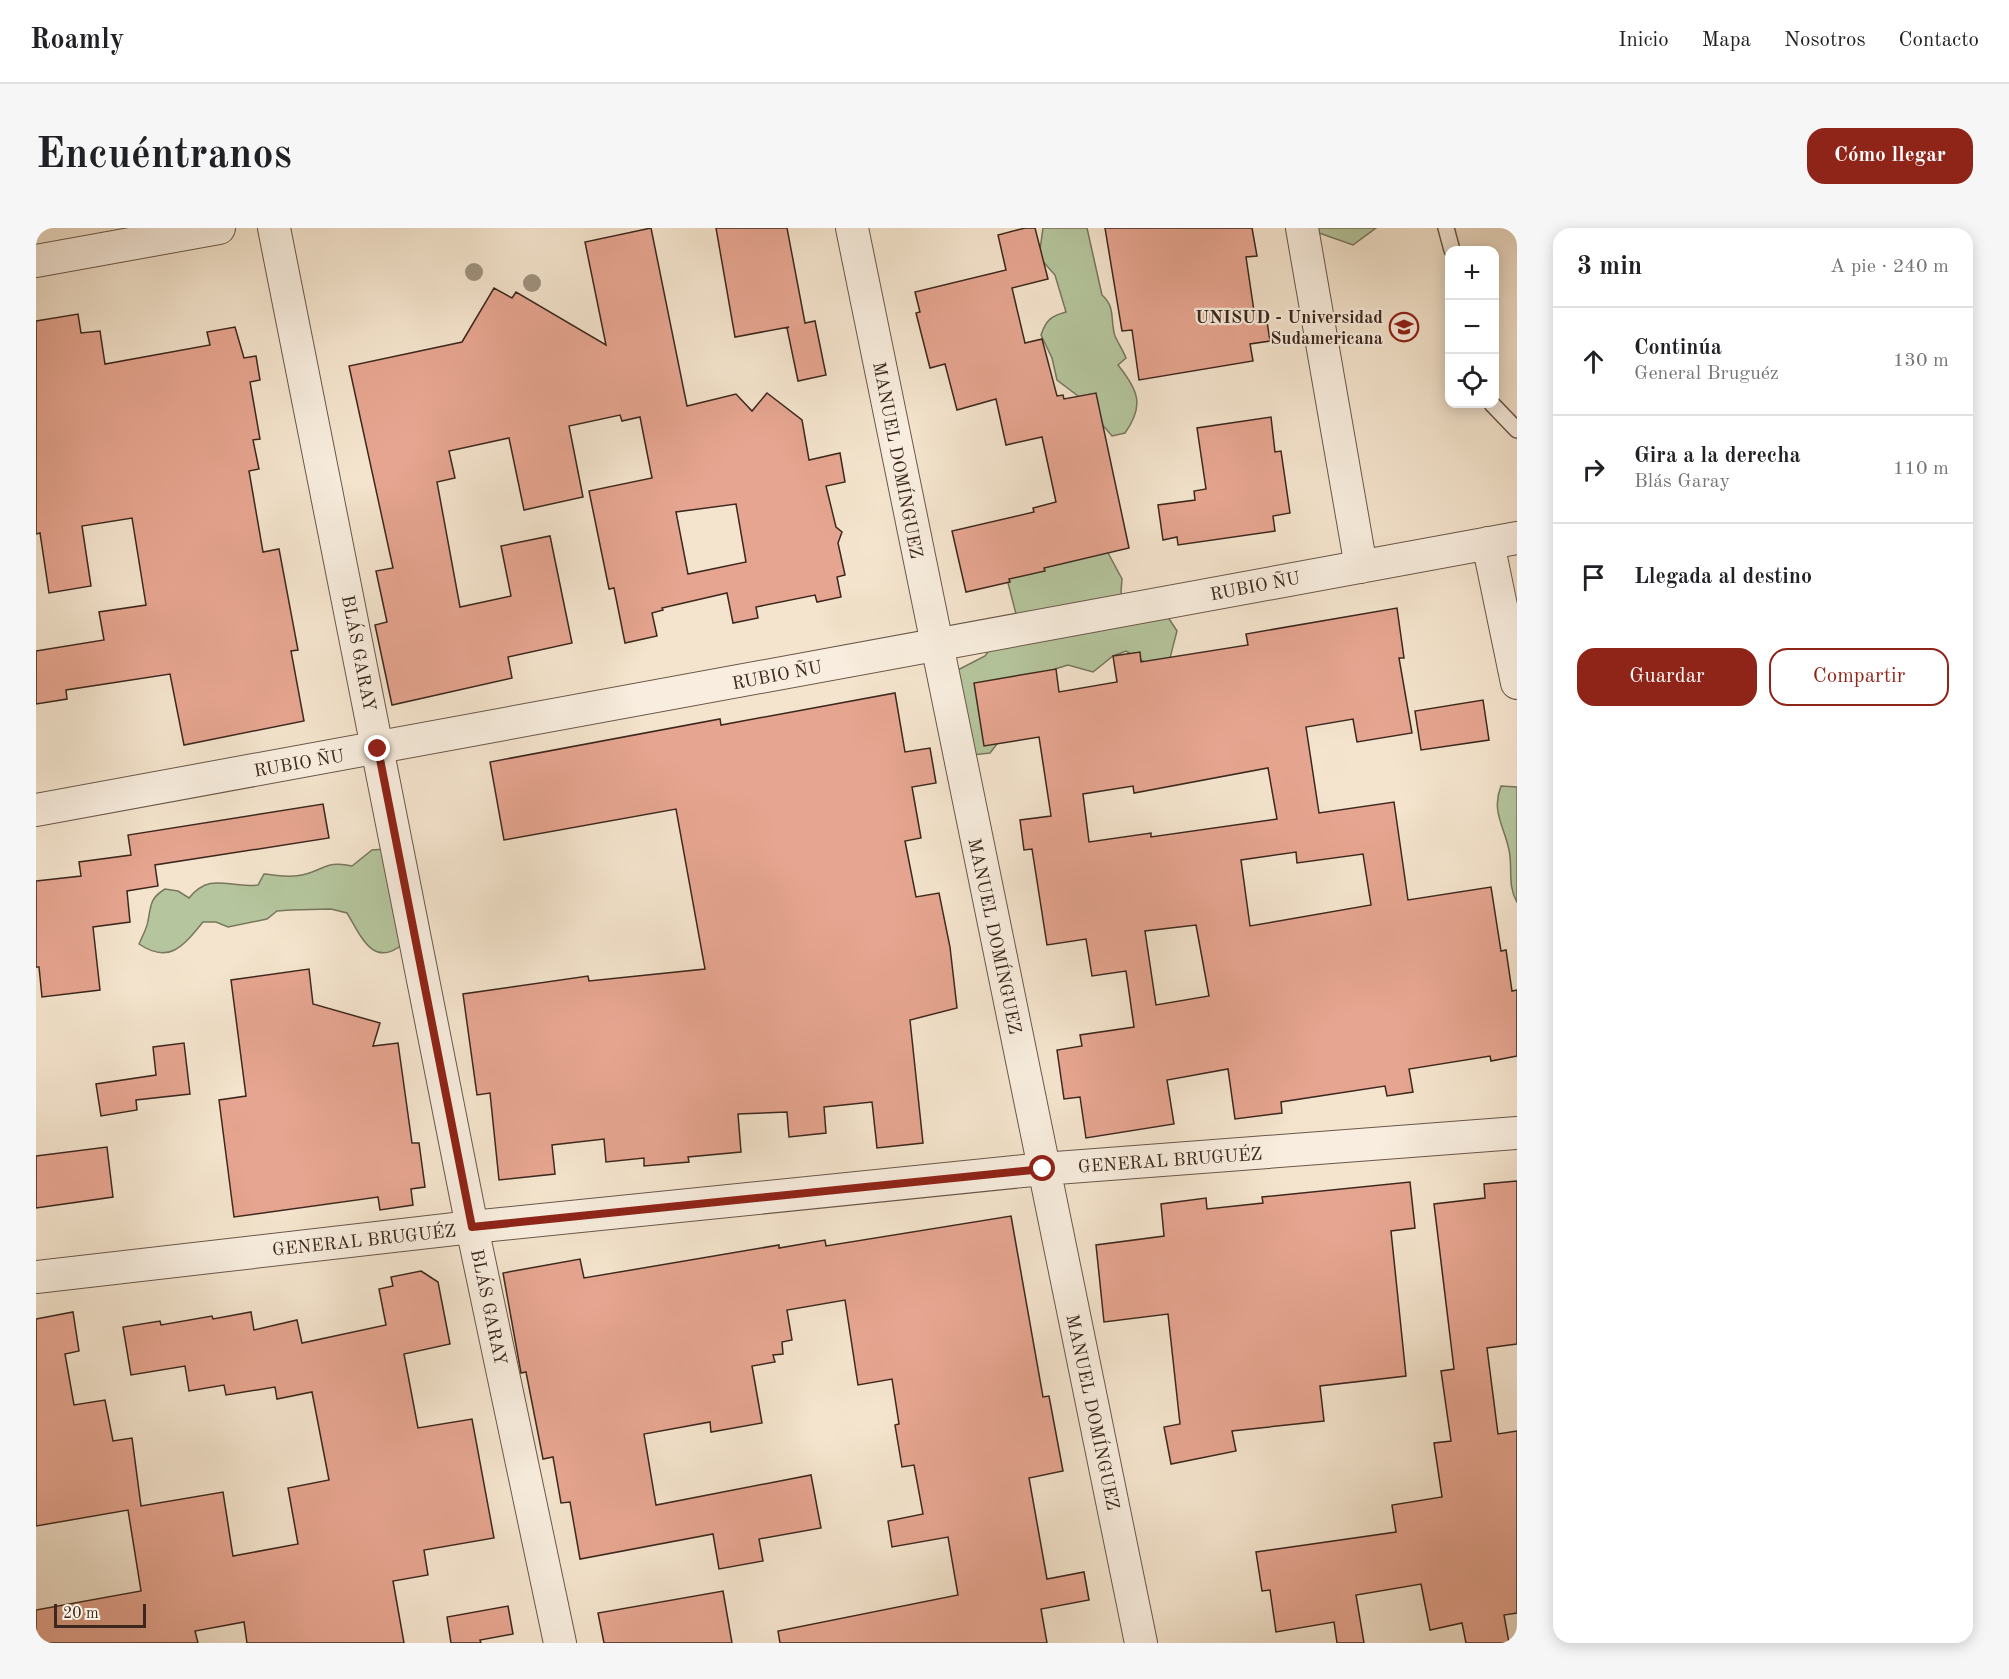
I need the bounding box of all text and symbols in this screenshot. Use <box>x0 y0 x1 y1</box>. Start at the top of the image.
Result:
text: Roamly <box>30 27 124 55</box>
text: Inicio <box>1618 30 1669 51</box>
text: Mapa <box>1702 30 1751 51</box>
text: Nosotros <box>1784 30 1866 51</box>
text: Contacto <box>1899 30 1979 51</box>
button: Cómo llegar <box>1807 128 1973 184</box>
text: Encuéntranos <box>36 135 292 177</box>
map controls <box>1445 246 1499 408</box>
button: + <box>1445 246 1499 300</box>
text: 3 min <box>1577 254 1642 280</box>
text: A pie · 240 m <box>1830 257 1949 277</box>
button: − <box>1445 300 1499 354</box>
place label: UNISUD - Universidad Sudamericana <box>1195 309 1383 348</box>
school or university icon: UNISUD - Universidad Sudamericana <box>1388 311 1420 343</box>
text: Continúa <box>1634 337 1722 359</box>
icon: ahead <box>1577 345 1610 378</box>
text: 130 m <box>1893 351 1949 371</box>
button: locate <box>1445 354 1499 408</box>
street label: MANUEL DOMÍNGUEZ <box>869 360 929 560</box>
text: General Bruguéz <box>1634 364 1779 384</box>
text: Gira a la derecha <box>1634 445 1801 467</box>
icon: right <box>1577 453 1610 486</box>
text: 110 m <box>1893 459 1949 479</box>
text: Blás Garay <box>1634 472 1730 492</box>
icon: arrive <box>1577 561 1610 594</box>
street label: RUBIO ÑU <box>1208 565 1302 605</box>
text: Llegada al destino <box>1634 566 1812 588</box>
street label: BLÁS GARAY <box>338 593 382 713</box>
button: Guardar <box>1577 648 1757 706</box>
button: Compartir <box>1769 648 1949 706</box>
street label: RUBIO ÑU <box>730 654 824 694</box>
route end <box>364 735 390 761</box>
street label: RUBIO ÑU <box>252 742 346 781</box>
street label: MANUEL DOMÍNGUEZ <box>964 836 1028 1036</box>
street label: GENERAL BRUGUÉZ <box>1077 1142 1263 1176</box>
route start <box>1029 1155 1055 1181</box>
street label: GENERAL BRUGUÉZ <box>271 1218 457 1260</box>
street label: BLÁS GARAY <box>467 1247 513 1367</box>
street label: MANUEL DOMÍNGUEZ <box>1062 1312 1126 1512</box>
scale bar <box>54 1601 146 1628</box>
text: 20 m <box>63 1606 99 1622</box>

